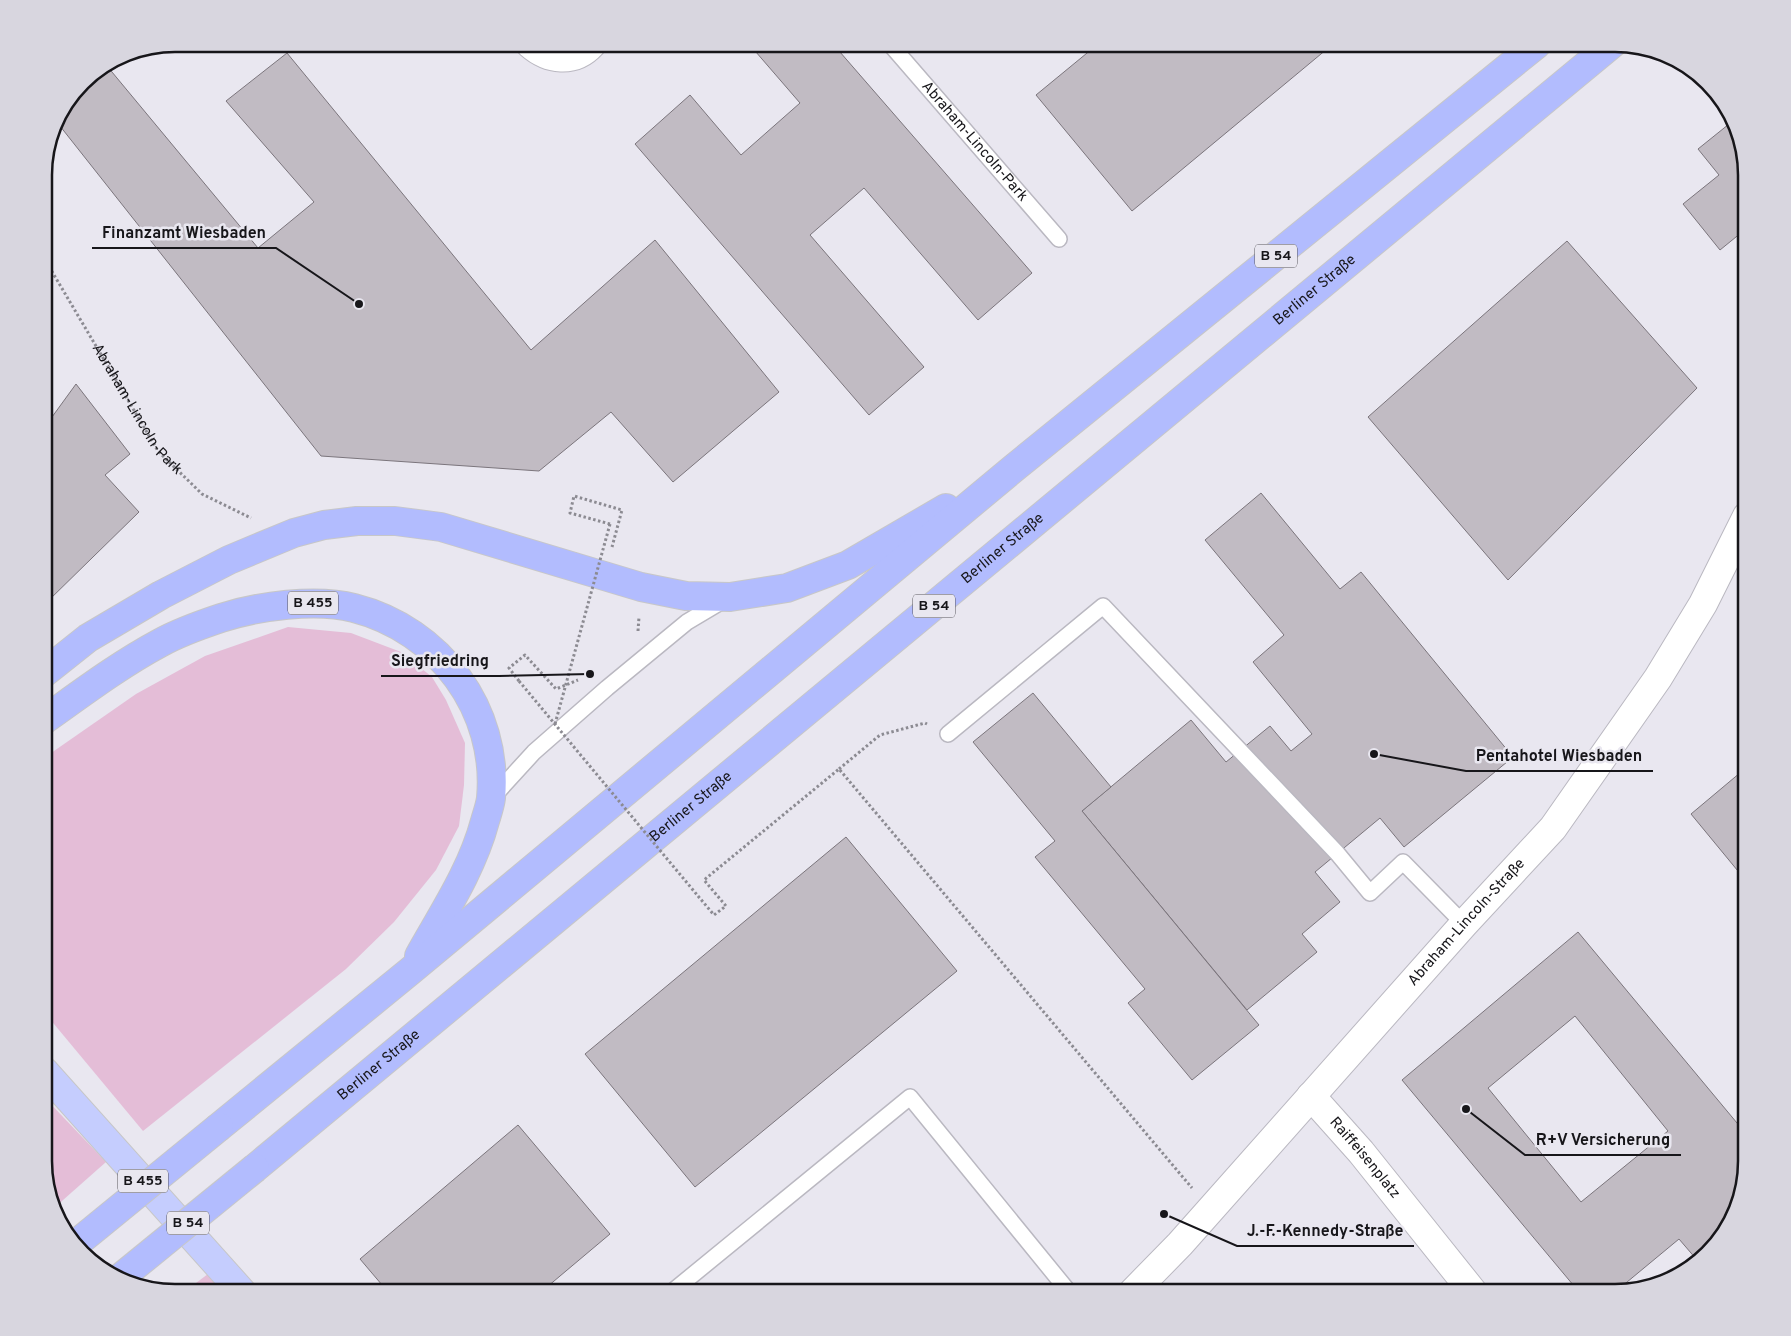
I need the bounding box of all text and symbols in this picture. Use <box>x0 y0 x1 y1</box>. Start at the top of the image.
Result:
street label: Abraham-Lincoln-Park <box>917 77 1032 206</box>
callout: Finanzamt Wiesbaden <box>92 217 276 248</box>
text: Finanzamt Wiesbaden <box>102 224 266 244</box>
road number: B 54 <box>1255 245 1297 268</box>
street label: Berliner Straße <box>1269 250 1360 330</box>
street label: Abraham-Lincoln-Park <box>87 340 186 479</box>
street label: Berliner Straße <box>958 509 1048 588</box>
road number: B 455 <box>288 592 338 614</box>
road number: B 54 <box>913 594 955 618</box>
callout: Siegfriedring <box>381 645 499 676</box>
text: Siegfriedring <box>391 652 489 672</box>
callout: Pentahotel Wiesbaden <box>1466 740 1653 771</box>
text: Pentahotel Wiesbaden <box>1476 747 1642 767</box>
street label: Berliner Straße <box>646 767 736 847</box>
street label: Abraham-Lincoln-Straße <box>1404 855 1529 990</box>
street label: Berliner Straße <box>334 1026 424 1105</box>
street label: Raiffeisenplatz <box>1325 1113 1404 1203</box>
callout: R+V Versicherung <box>1525 1124 1681 1155</box>
text: R+V Versicherung <box>1536 1131 1670 1151</box>
road number: B 455 <box>118 1170 168 1192</box>
road number: B 54 <box>167 1212 209 1234</box>
callout: J.-F.-Kennedy-Straße <box>1237 1215 1414 1246</box>
text: J.-F.-Kennedy-Straße <box>1247 1222 1403 1242</box>

